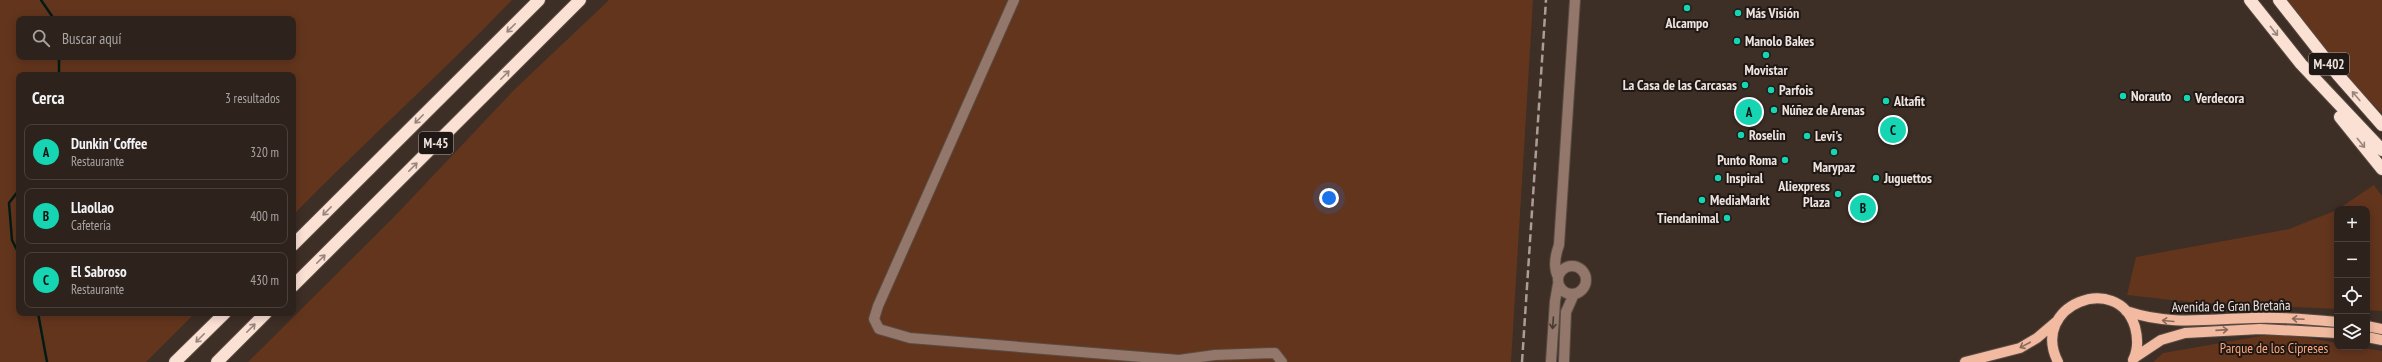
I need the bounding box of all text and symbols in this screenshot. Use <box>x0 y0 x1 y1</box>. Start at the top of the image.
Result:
marker: Alcampo <box>1682 3 1692 13</box>
place label: Más Visión <box>1746 4 1799 22</box>
marker: Más Visión <box>1733 8 1743 18</box>
place label: Alcampo <box>1665 14 1708 32</box>
search box <box>16 16 296 60</box>
one-way arrow <box>506 23 516 32</box>
one-way arrow <box>2269 25 2278 36</box>
icon: search <box>30 27 52 49</box>
text: Buscar aquí <box>62 29 122 48</box>
place label: Manolo Bakes <box>1745 32 1814 50</box>
marker: Manolo Bakes <box>1732 36 1742 46</box>
marker: Movistar <box>1761 50 1771 60</box>
road number: M-402 <box>2309 53 2349 75</box>
place label: Movistar <box>1745 61 1788 79</box>
one-way arrow <box>500 70 510 80</box>
place label: La Casa de las Carcasas <box>1623 76 1737 94</box>
marker: La Casa de las Carcasas <box>1740 80 1750 90</box>
place label: Parfois <box>1779 81 1813 99</box>
marker: Parfois <box>1766 85 1776 95</box>
text: Cerca <box>32 87 65 109</box>
place label: Norauto <box>2131 87 2171 105</box>
place label: Verdecora <box>2194 89 2245 107</box>
text: 3 resultados <box>225 90 280 107</box>
marker: Norauto <box>2118 91 2128 101</box>
one-way arrow <box>2351 91 2360 101</box>
place label: Altafit <box>1893 92 1925 110</box>
marker: Verdecora <box>2182 93 2192 103</box>
marker: Altafit <box>1881 96 1891 106</box>
pin: A <box>1736 97 1762 127</box>
place label: Núñez de Arenas <box>1782 101 1865 119</box>
marker: Núñez de Arenas <box>1769 105 1779 115</box>
one-way arrow <box>414 114 424 124</box>
pin: C <box>1880 115 1906 145</box>
place label: Roselin <box>1749 126 1785 144</box>
place label: Levi's <box>1815 127 1842 145</box>
marker: Roselin <box>1736 130 1746 140</box>
marker: Levi's <box>1802 131 1812 141</box>
road number: M-45 <box>419 132 453 154</box>
text: Dunkin' Coffee <box>71 134 148 153</box>
one-way arrow <box>2357 138 2366 149</box>
text: A <box>43 144 49 161</box>
text: 320 m <box>250 144 279 161</box>
marker: Marypaz <box>1829 147 1839 157</box>
place label: Punto Roma <box>1717 151 1777 169</box>
text: Restaurante <box>71 153 124 170</box>
marker: Punto Roma <box>1780 155 1790 165</box>
place label: Marypaz <box>1813 158 1855 176</box>
one-way arrow <box>408 162 418 172</box>
place label: Inspiral <box>1726 169 1764 187</box>
place label: Juguettos <box>1883 169 1932 187</box>
marker: Inspiral <box>1713 173 1723 183</box>
marker: Juguettos <box>1871 173 1881 183</box>
place label: Aliexpress Plaza <box>1777 177 1830 211</box>
your location <box>1319 188 1339 208</box>
marker: Aliexpress Plaza <box>1833 189 1843 199</box>
place label: MediaMarkt <box>1710 191 1769 209</box>
pin: B <box>1850 193 1876 223</box>
marker: MediaMarkt <box>1697 195 1707 205</box>
text: Llaollao <box>71 198 114 217</box>
one-way arrow <box>322 206 332 216</box>
map controls <box>2334 206 2370 350</box>
button: + <box>2334 206 2370 242</box>
text: B <box>43 208 49 225</box>
text: 400 m <box>250 208 279 225</box>
place label: Tiendanimal <box>1657 209 1720 227</box>
marker: Tiendanimal <box>1722 213 1732 223</box>
text: Cafetería <box>71 217 111 234</box>
button: − <box>2334 242 2370 278</box>
one-way arrow <box>316 254 326 263</box>
text: El Sabroso <box>71 262 127 281</box>
text: C <box>43 272 49 289</box>
text: 430 m <box>250 272 279 289</box>
button: locate <box>2334 278 2370 314</box>
text: Restaurante <box>71 281 124 298</box>
street label: Avenida de Gran Bretaña <box>2171 296 2291 316</box>
button: layers <box>2334 314 2370 350</box>
one-way arrow <box>2292 315 2305 323</box>
one-way arrow <box>1550 316 1557 329</box>
one-way arrow <box>2162 317 2175 324</box>
one-way arrow <box>246 323 256 333</box>
one-way arrow <box>2215 327 2228 334</box>
one-way arrow <box>195 333 205 342</box>
park label: Parque de los Cipreses <box>2220 339 2328 357</box>
one-way arrow <box>2020 341 2032 349</box>

